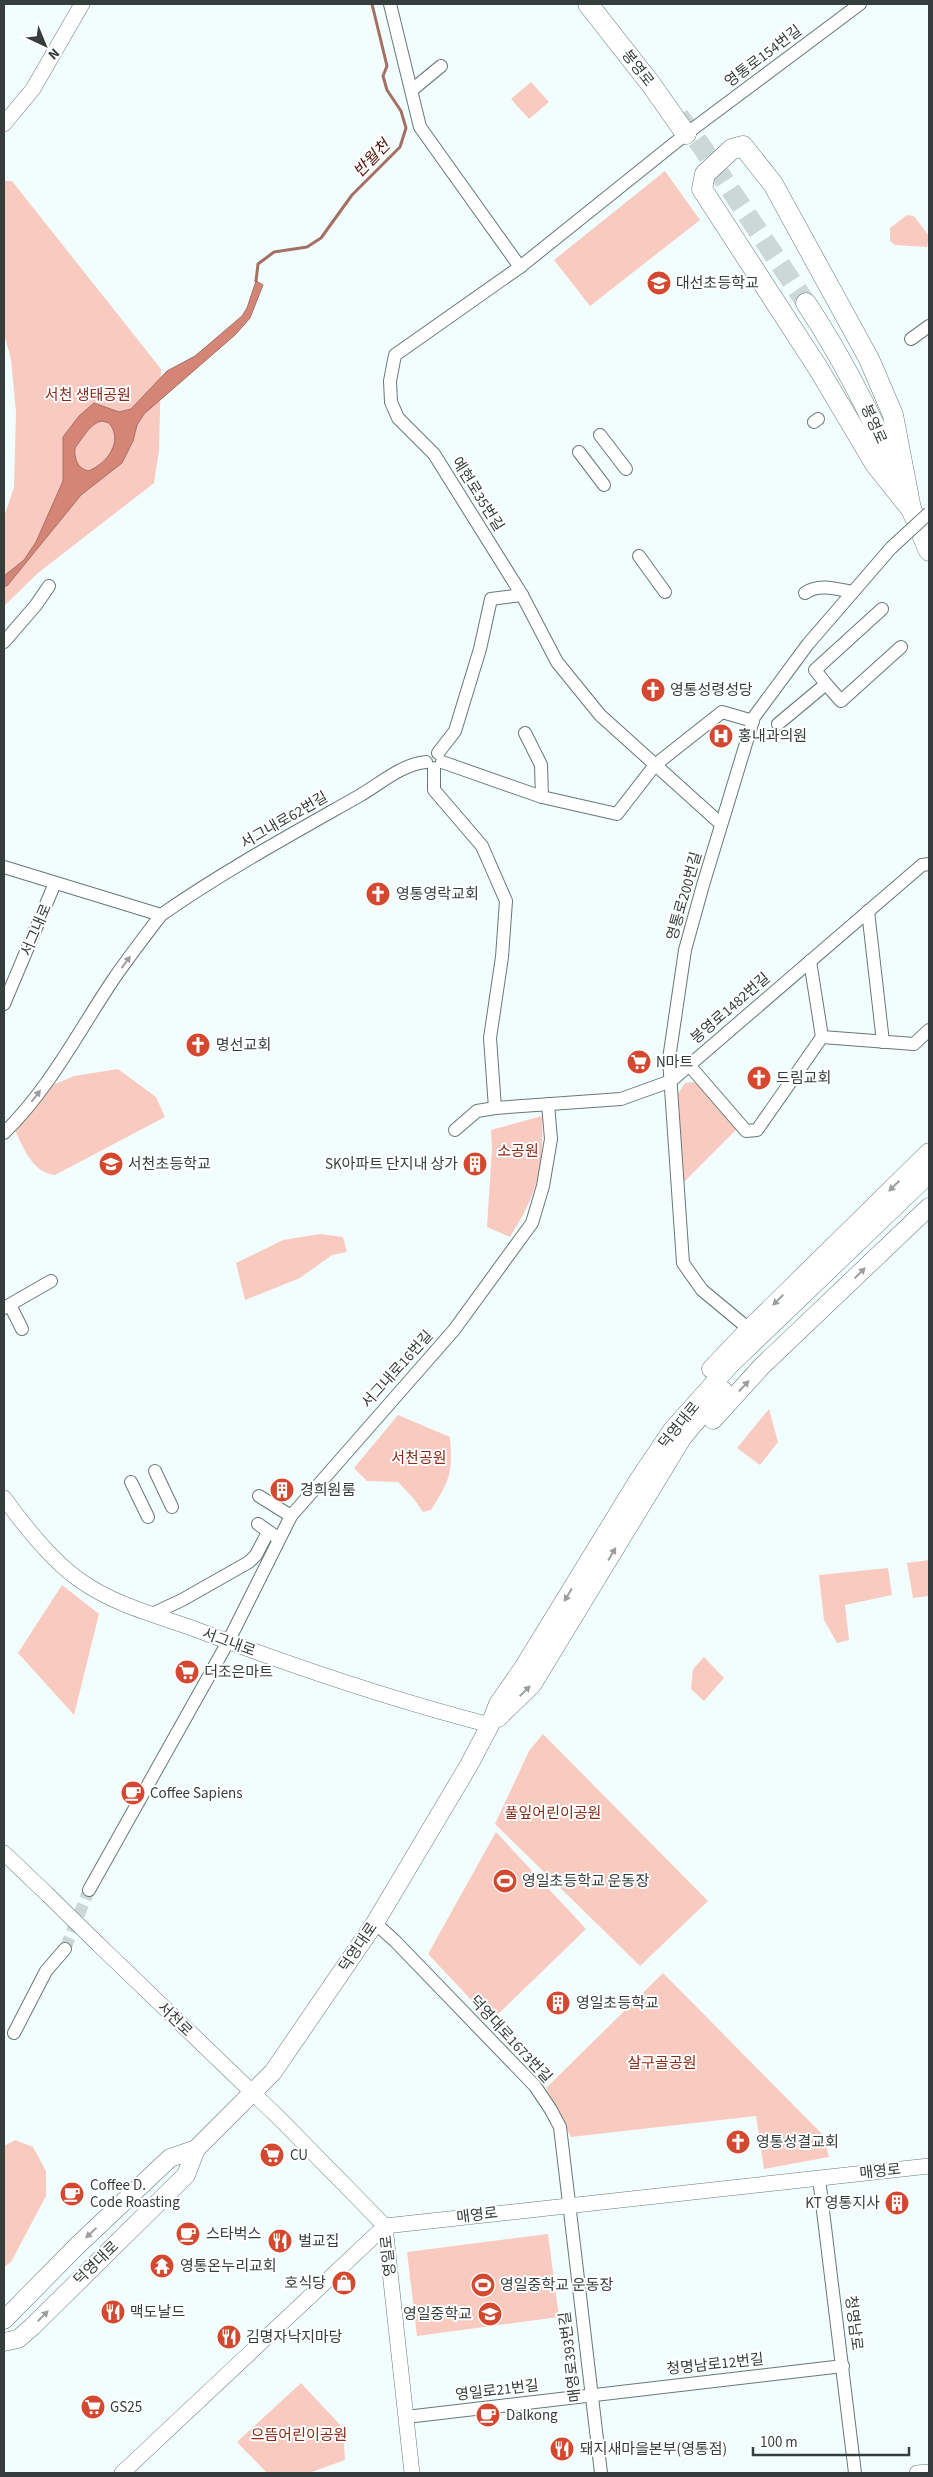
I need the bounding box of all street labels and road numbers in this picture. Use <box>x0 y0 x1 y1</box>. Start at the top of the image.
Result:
street label: 영통로154번길 <box>720 21 806 92</box>
street label: 봉영로 <box>617 46 659 91</box>
street label: 봉영로 <box>856 401 892 447</box>
street label: 예현로35번길 <box>446 453 509 535</box>
street label: 서그내로62번길 <box>237 787 332 854</box>
street label: 영통로200번길 <box>662 849 707 943</box>
street label: 서그내로 <box>16 901 57 960</box>
street label: 봉영로1482번길 <box>686 968 775 1049</box>
street label: 서그내로16번길 <box>357 1326 438 1413</box>
street label: 덕영대로 <box>654 1397 705 1453</box>
street label: 서그내로 <box>199 1623 258 1662</box>
street label: 덕영대로 <box>334 1919 383 1976</box>
street label: 덕영대로1673번길 <box>465 1991 557 2088</box>
street label: 서천로 <box>152 1997 197 2041</box>
street label: 매영로 <box>858 2159 902 2184</box>
street label: 매영로 <box>455 2203 499 2228</box>
street label: 영일로 <box>376 2234 401 2278</box>
street label: 덕영대로 <box>69 2237 123 2290</box>
street label: 청명남로 <box>840 2294 867 2352</box>
street label: 매영로393번길 <box>555 2310 586 2404</box>
street label: 청명남로12번길 <box>665 2349 765 2380</box>
street label: 영일로21번길 <box>454 2375 540 2406</box>

